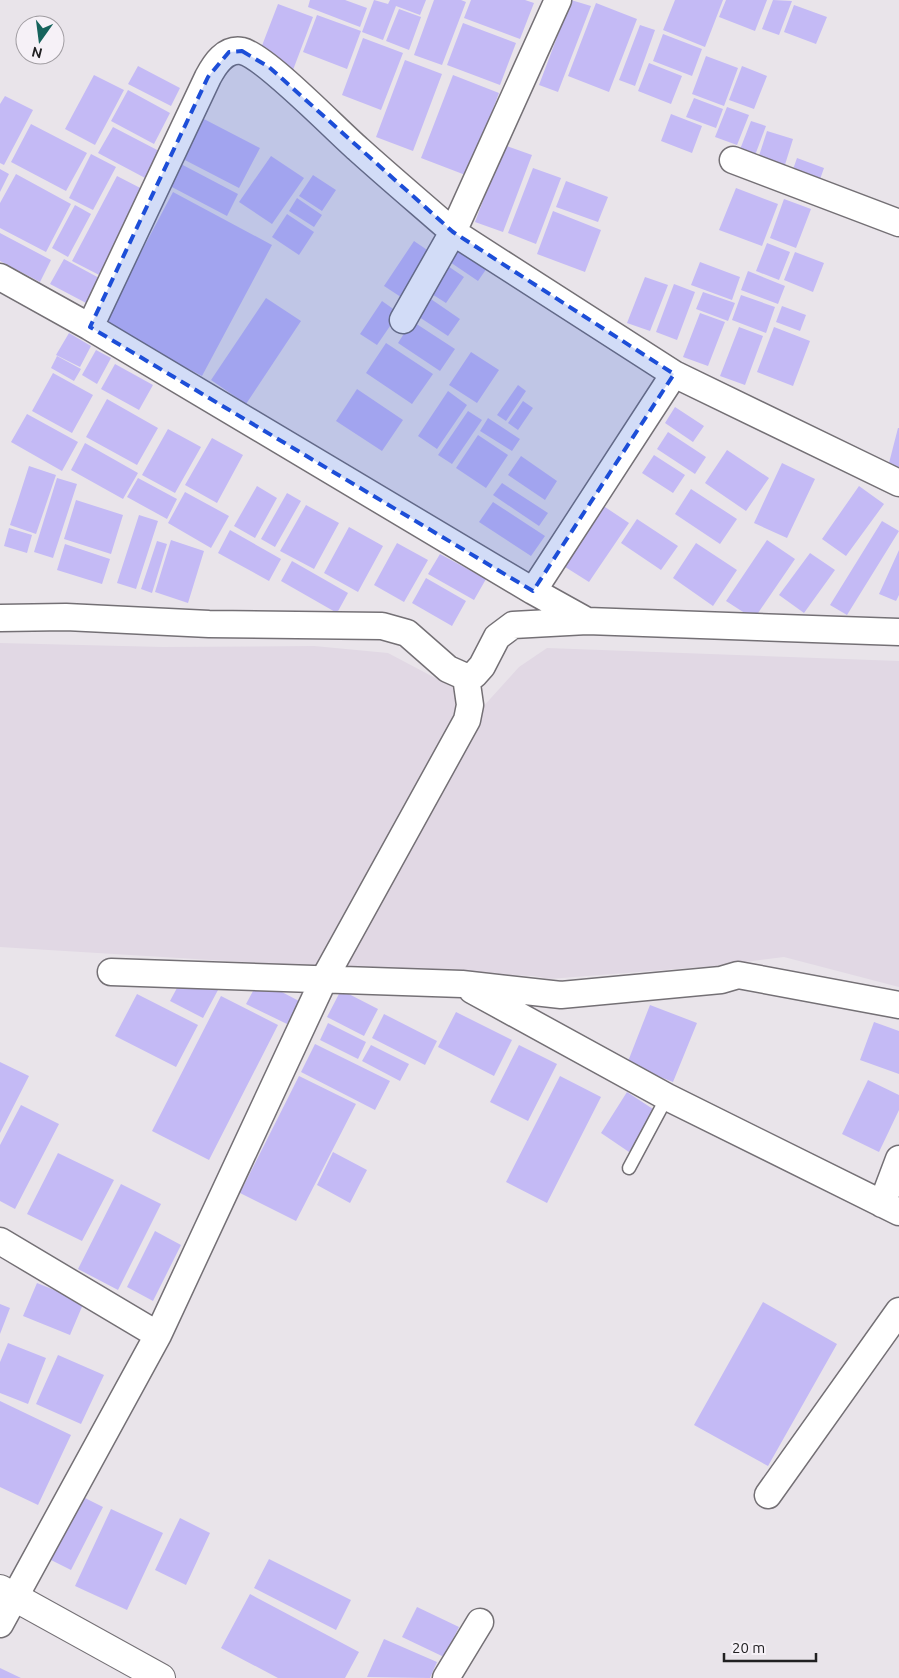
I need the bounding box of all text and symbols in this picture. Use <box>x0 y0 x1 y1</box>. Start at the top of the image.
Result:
north arrow <box>15 15 65 65</box>
text: N <box>30 44 44 62</box>
scale bar <box>724 1630 816 1662</box>
text: 20 m <box>732 1639 765 1656</box>

